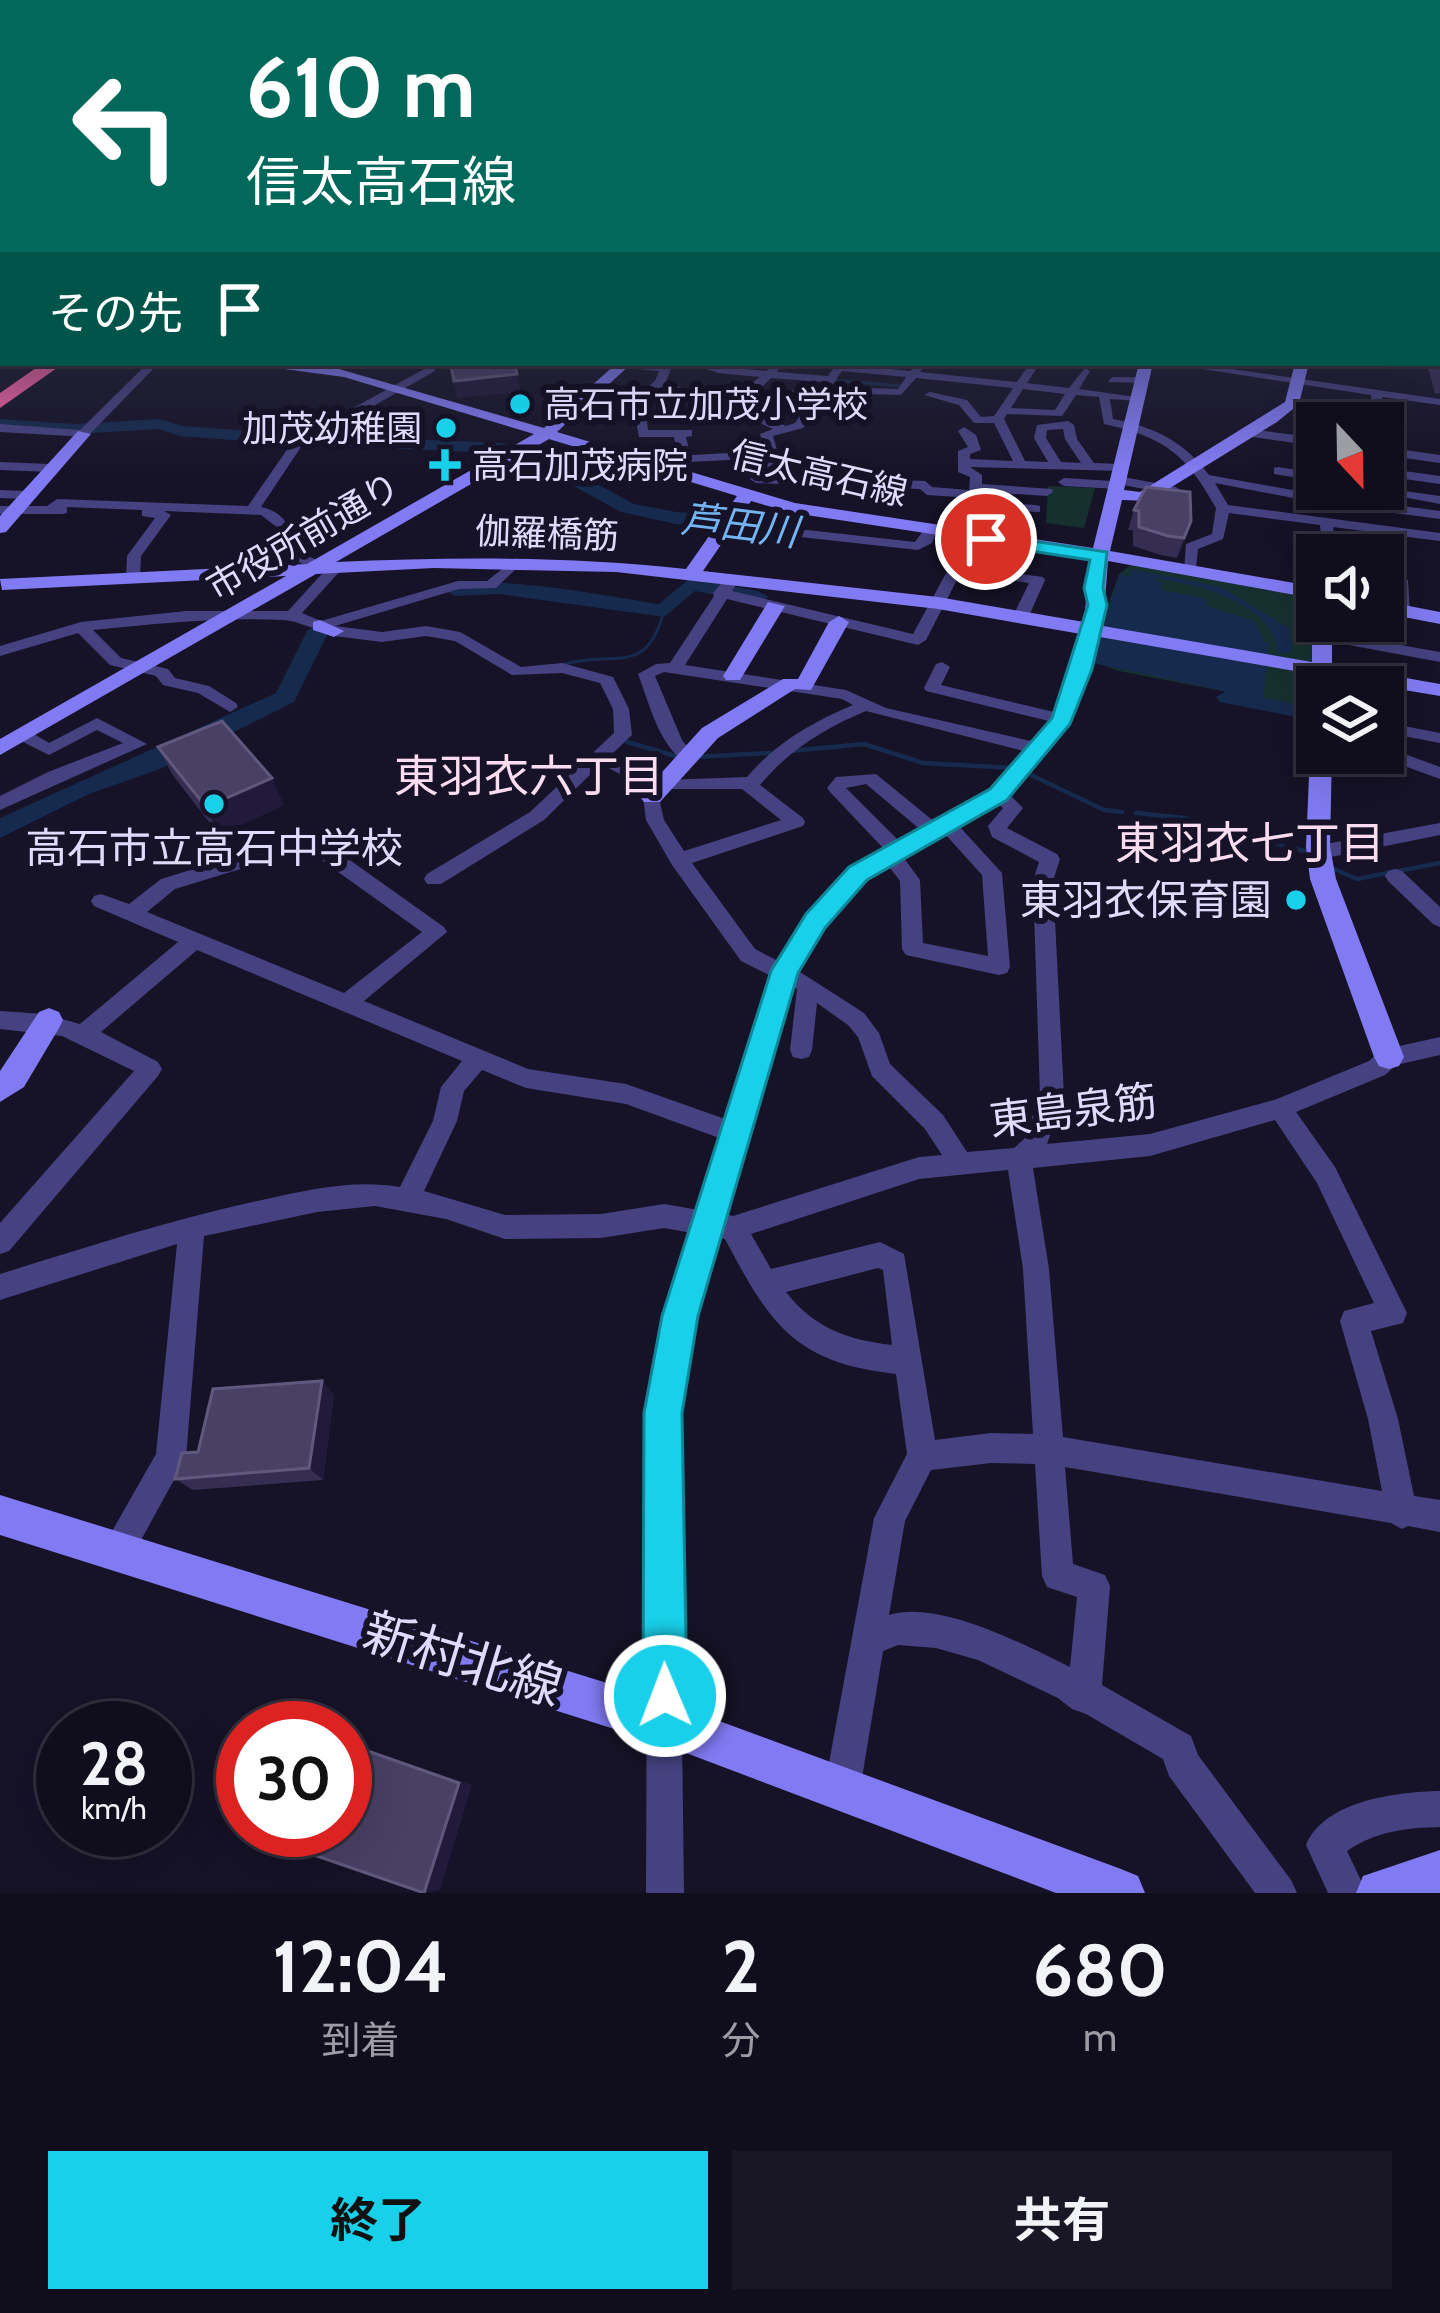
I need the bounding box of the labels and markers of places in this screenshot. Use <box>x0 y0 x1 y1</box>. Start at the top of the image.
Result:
place label: 高石市立加茂小学校 <box>544 382 868 426</box>
marker: 高石市立加茂小学校 <box>507 391 533 417</box>
place label: 加茂幼稚園 <box>242 406 422 450</box>
marker: 加茂幼稚園 <box>433 415 459 441</box>
place label: 高石加茂病院 <box>472 443 688 487</box>
marker: 高石加茂病院 <box>429 449 461 481</box>
pin <box>935 488 1037 590</box>
marker: 高石市立高石中学校 <box>201 791 227 817</box>
place label: 高石市立高石中学校 <box>25 822 403 874</box>
place label: 東羽衣保育園 <box>1020 874 1272 926</box>
marker: 東羽衣保育園 <box>1283 887 1309 913</box>

